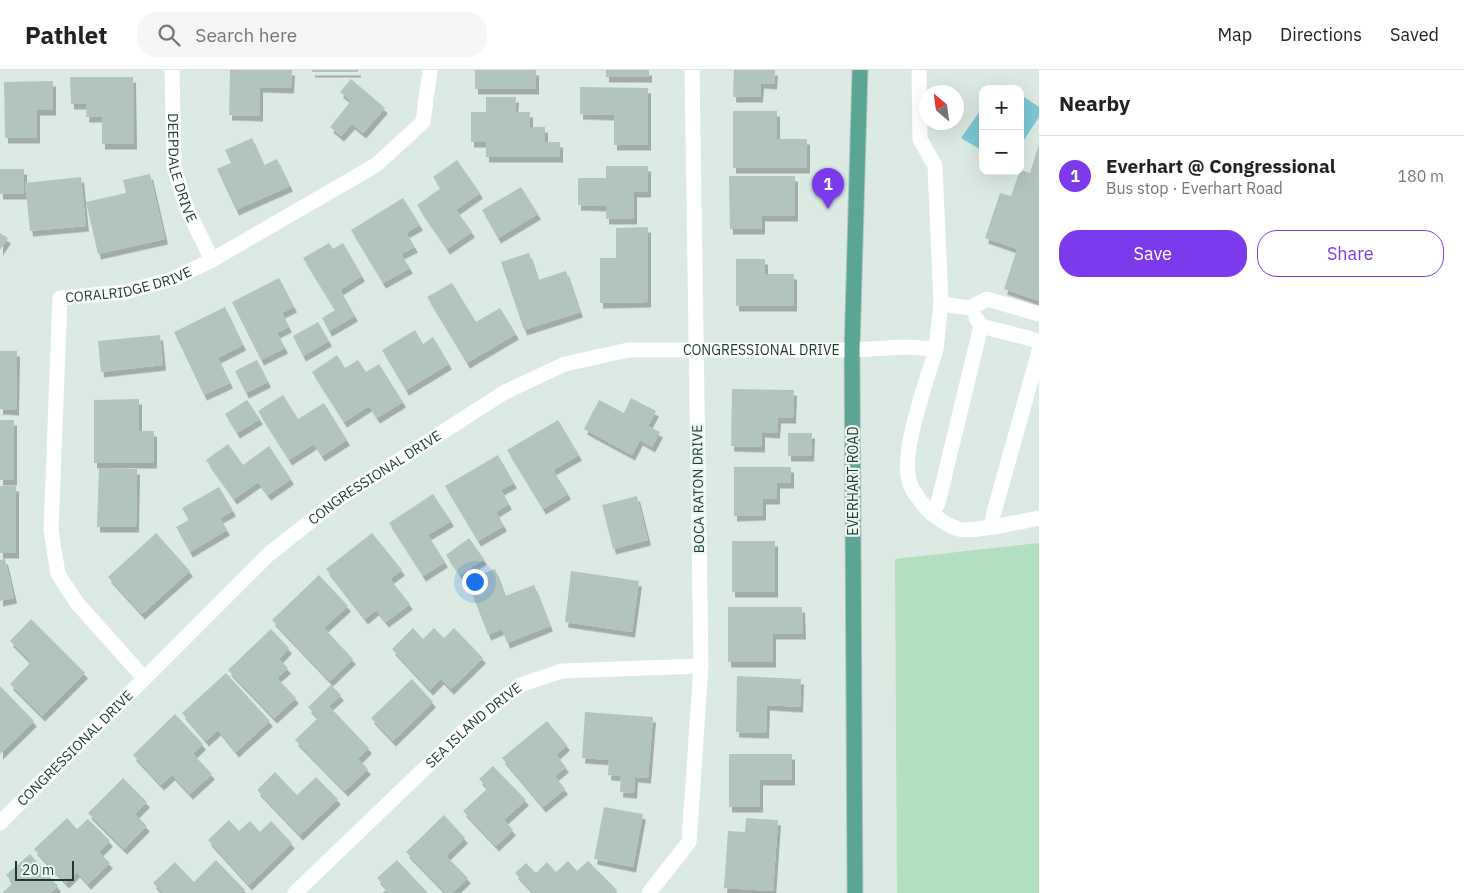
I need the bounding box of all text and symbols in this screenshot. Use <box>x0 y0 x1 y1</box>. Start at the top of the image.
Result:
search box <box>137 12 487 57</box>
text: Pathlet <box>25 19 107 51</box>
icon: search <box>155 21 183 49</box>
text: Search here <box>195 23 297 47</box>
text: Map <box>1217 23 1252 46</box>
text: Directions <box>1280 23 1362 46</box>
text: Saved <box>1390 23 1439 46</box>
north arrow <box>919 85 964 130</box>
map controls <box>979 85 1024 175</box>
button: + <box>979 85 1024 130</box>
text: Nearby <box>1059 89 1130 117</box>
street label: DEEPDALE DRIVE <box>164 113 201 225</box>
button: − <box>979 130 1024 175</box>
text: Everhart @ Congressional <box>1106 154 1335 178</box>
text: 1 <box>1070 166 1080 186</box>
text: 180 m <box>1397 166 1444 186</box>
pin: 1 <box>812 168 844 209</box>
text: Bus stop · Everhart Road <box>1106 178 1283 198</box>
button: Save <box>1059 230 1247 277</box>
button: Share <box>1257 230 1444 277</box>
street label: CORALRIDGE DRIVE <box>65 262 195 306</box>
street label: CONGRESSIONAL DRIVE <box>683 341 840 359</box>
street label: BOCA RATON DRIVE <box>688 425 708 553</box>
street label: CONGRESSIONAL DRIVE <box>304 426 445 529</box>
street label: EVERHART ROAD <box>844 426 862 536</box>
your location <box>462 569 488 595</box>
street label: SEA ISLAND DRIVE <box>421 678 525 772</box>
street label: CONGRESSIONAL DRIVE <box>13 686 137 810</box>
scale bar <box>15 858 74 881</box>
text: 20 m <box>22 861 54 879</box>

